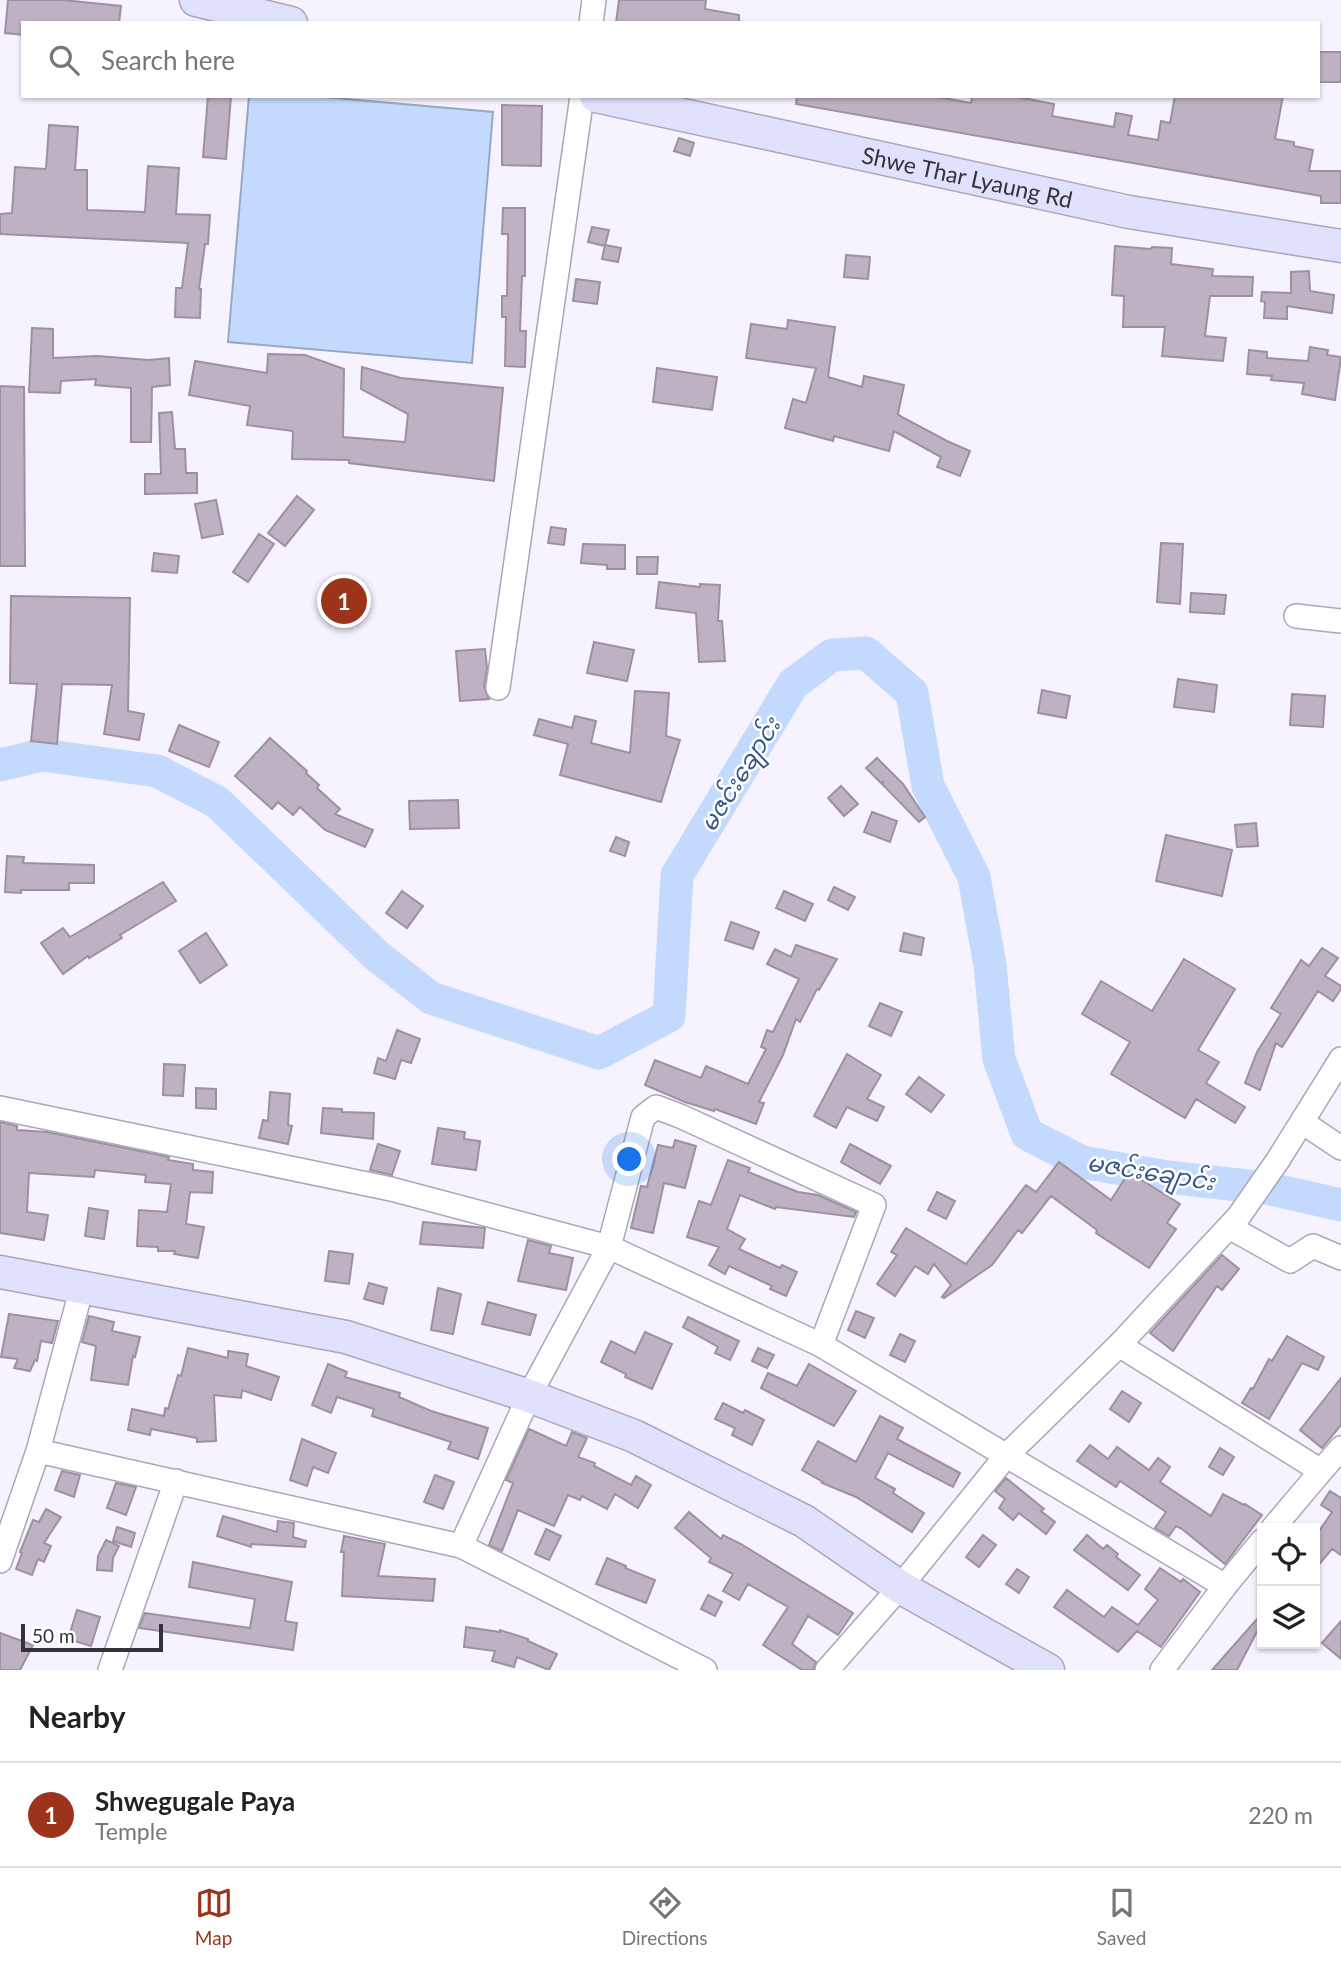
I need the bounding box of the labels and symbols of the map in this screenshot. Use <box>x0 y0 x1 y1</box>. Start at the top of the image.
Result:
street label: Shwe Thar Lyaung Rd <box>859 140 1075 213</box>
pin: 1 <box>321 575 367 627</box>
water label: မဇင်းချောင်း <box>692 710 792 840</box>
your location <box>612 1142 646 1176</box>
water label: မဇင်းချောင်း <box>1084 1146 1219 1203</box>
scale bar <box>21 1621 163 1653</box>

